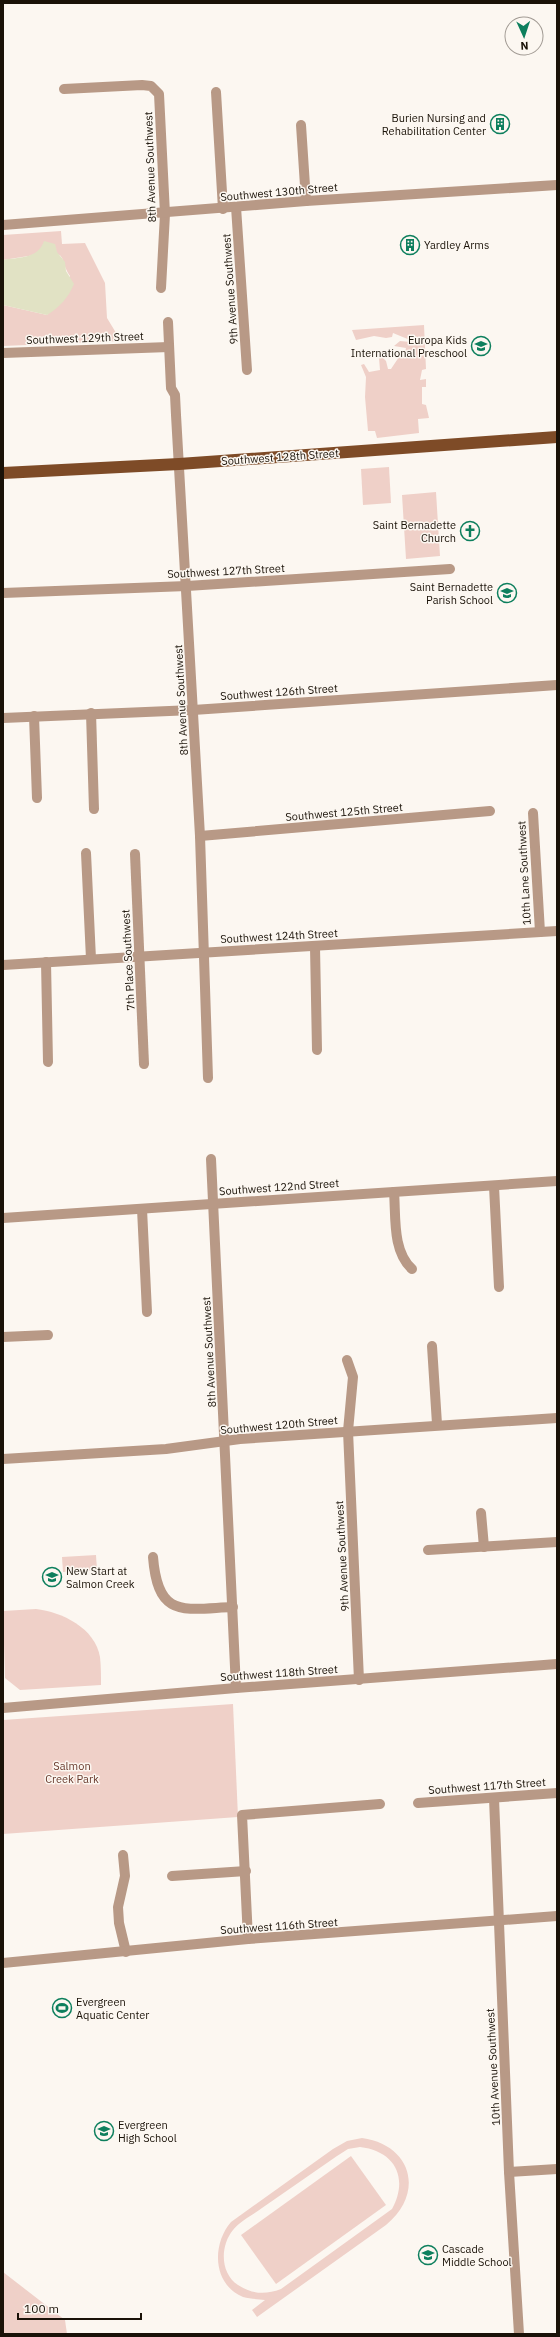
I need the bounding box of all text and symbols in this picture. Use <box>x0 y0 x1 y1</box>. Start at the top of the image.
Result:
north arrow <box>504 16 544 56</box>
text: N <box>520 39 529 53</box>
street label: 8th Avenue Southwest <box>141 111 159 223</box>
place label: Burien Nursing and Rehabilitation Center <box>382 111 486 138</box>
building icon: Burien Nursing and Rehabilitation Center <box>489 113 511 135</box>
street label: Southwest 130th Street <box>220 180 338 204</box>
street label: 9th Avenue Southwest <box>219 233 241 345</box>
building icon: Yardley Arms <box>399 234 421 256</box>
place label: Yardley Arms <box>424 238 489 252</box>
street label: Southwest 129th Street <box>26 329 144 347</box>
place label: Europa Kids International Preschool <box>351 333 467 360</box>
school or university icon: Europa Kids International Preschool <box>470 335 492 357</box>
street label: Southwest 128th Street <box>221 446 339 468</box>
place label: Saint Bernadette Church <box>373 518 456 545</box>
church icon: Saint Bernadette Church <box>459 520 481 542</box>
street label: Southwest 127th Street <box>167 561 285 581</box>
place label: Saint Bernadette Parish School <box>410 580 493 607</box>
school or university icon: Saint Bernadette Parish School <box>496 582 518 604</box>
street label: 8th Avenue Southwest <box>171 644 191 756</box>
street label: Southwest 126th Street <box>220 681 338 703</box>
street label: Southwest 125th Street <box>285 800 403 824</box>
street label: 10th Lane Southwest <box>514 820 534 926</box>
street label: 7th Place Southwest <box>118 909 138 1011</box>
street label: Southwest 124th Street <box>220 926 338 946</box>
street label: Southwest 122nd Street <box>219 1176 340 1198</box>
street label: 8th Avenue Southwest <box>199 1296 219 1408</box>
street label: Southwest 120th Street <box>220 1413 338 1437</box>
street label: 9th Avenue Southwest <box>332 1500 352 1612</box>
place label: New Start at Salmon Creek <box>66 1564 135 1591</box>
school or university icon: New Start at Salmon Creek <box>41 1566 63 1588</box>
street label: Southwest 118th Street <box>220 1662 338 1684</box>
park label: Salmon Creek Park <box>45 1759 99 1786</box>
street label: Southwest 117th Street <box>428 1775 546 1797</box>
street label: Southwest 116th Street <box>220 1915 338 1937</box>
place label: Evergreen Aquatic Center <box>76 1995 149 2022</box>
sports icon: Evergreen Aquatic Center <box>51 1997 73 2019</box>
street label: 10th Avenue Southwest <box>483 2008 503 2126</box>
place label: Evergreen High School <box>118 2118 177 2145</box>
school or university icon: Evergreen High School <box>93 2120 115 2142</box>
place label: Cascade Middle School <box>442 2242 512 2269</box>
school or university icon: Cascade Middle School <box>417 2244 439 2266</box>
scale bar <box>18 2295 141 2321</box>
text: 100 m <box>24 2301 59 2316</box>

